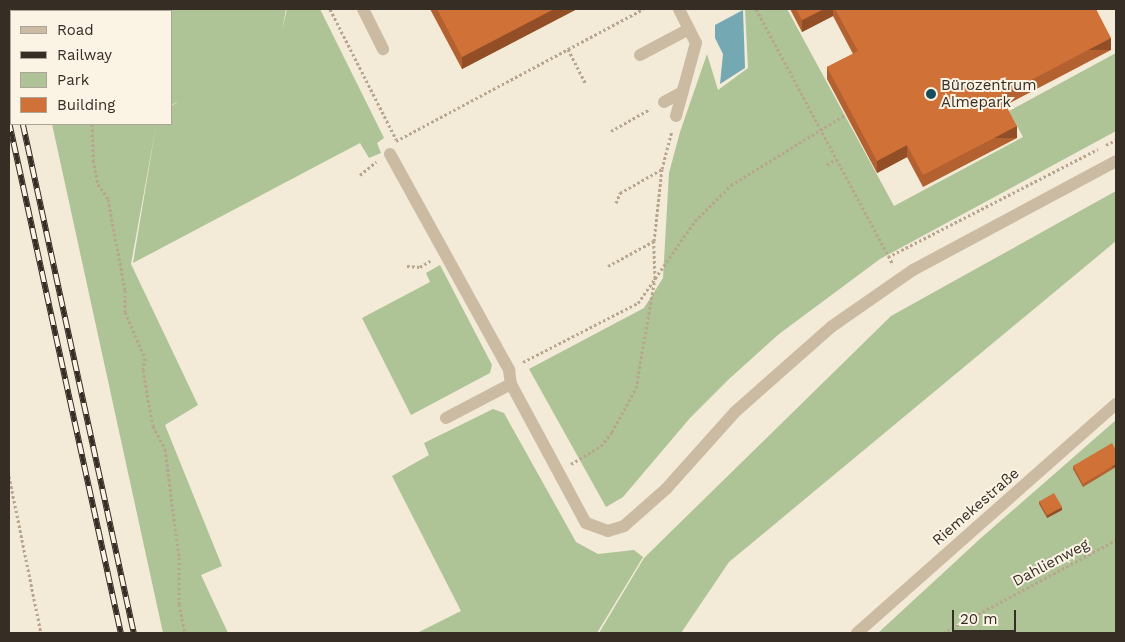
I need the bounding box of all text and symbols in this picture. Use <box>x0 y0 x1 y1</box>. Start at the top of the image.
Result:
legend <box>10 10 172 125</box>
text: Road <box>57 21 94 39</box>
text: Railway <box>57 46 112 64</box>
text: Park <box>57 71 89 89</box>
place label: Bürozentrum Almepark <box>941 76 1036 111</box>
marker: Bürozentrum Almepark <box>925 88 937 100</box>
text: Building <box>57 96 115 114</box>
street label: Riemekestraße <box>929 464 1023 550</box>
street label: Dahlienweg <box>1010 535 1092 591</box>
scale bar <box>955 600 1019 632</box>
text: 20 m <box>960 610 998 628</box>

